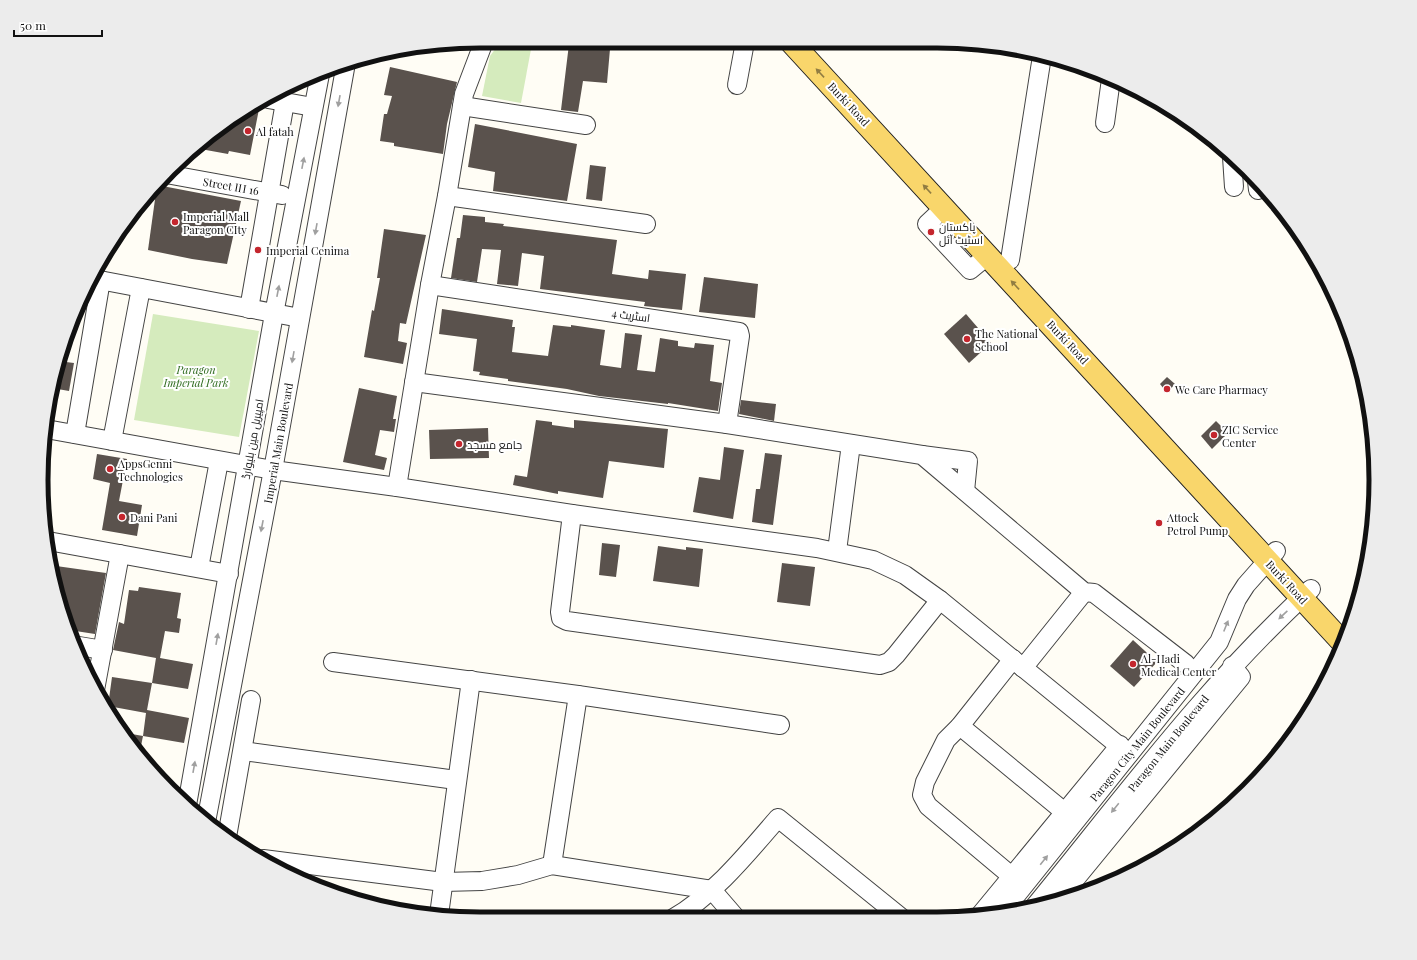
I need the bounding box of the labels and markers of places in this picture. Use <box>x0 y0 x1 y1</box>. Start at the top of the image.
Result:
place label: Al fatah <box>255 124 294 139</box>
marker: Al fatah <box>243 126 253 136</box>
place label: Imperial Mall Paragon CIty <box>183 209 249 237</box>
marker: Imperial Mall Paragon CIty <box>170 217 180 227</box>
place label: پاکستان اسٹیٹ آئل <box>939 219 983 247</box>
marker: پاکستان اسٹیٹ آئل <box>926 227 936 237</box>
place label: Imperial Cenima <box>266 243 350 258</box>
marker: Imperial Cenima <box>253 245 263 255</box>
place label: The National School <box>975 326 1038 354</box>
marker: The National School <box>962 334 972 344</box>
place label: We Care Pharmacy <box>1174 382 1268 397</box>
marker: We Care Pharmacy <box>1162 384 1172 394</box>
place label: ZIC Service Center <box>1222 422 1279 450</box>
marker: ZIC Service Center <box>1209 430 1219 440</box>
place label: جامع مسجد <box>467 437 522 453</box>
marker: جامع مسجد <box>454 439 464 449</box>
place label: AppsGenni Technologies <box>117 456 183 484</box>
marker: AppsGenni Technologies <box>105 464 115 474</box>
place label: Dani Pani <box>130 510 178 525</box>
place label: Attock Petrol Pump <box>1166 510 1228 538</box>
marker: Dani Pani <box>117 512 127 522</box>
marker: Attock Petrol Pump <box>1154 518 1164 528</box>
place label: Al-Hadi Medical Center <box>1140 651 1216 679</box>
marker: Al-Hadi Medical Center <box>1128 659 1138 669</box>

